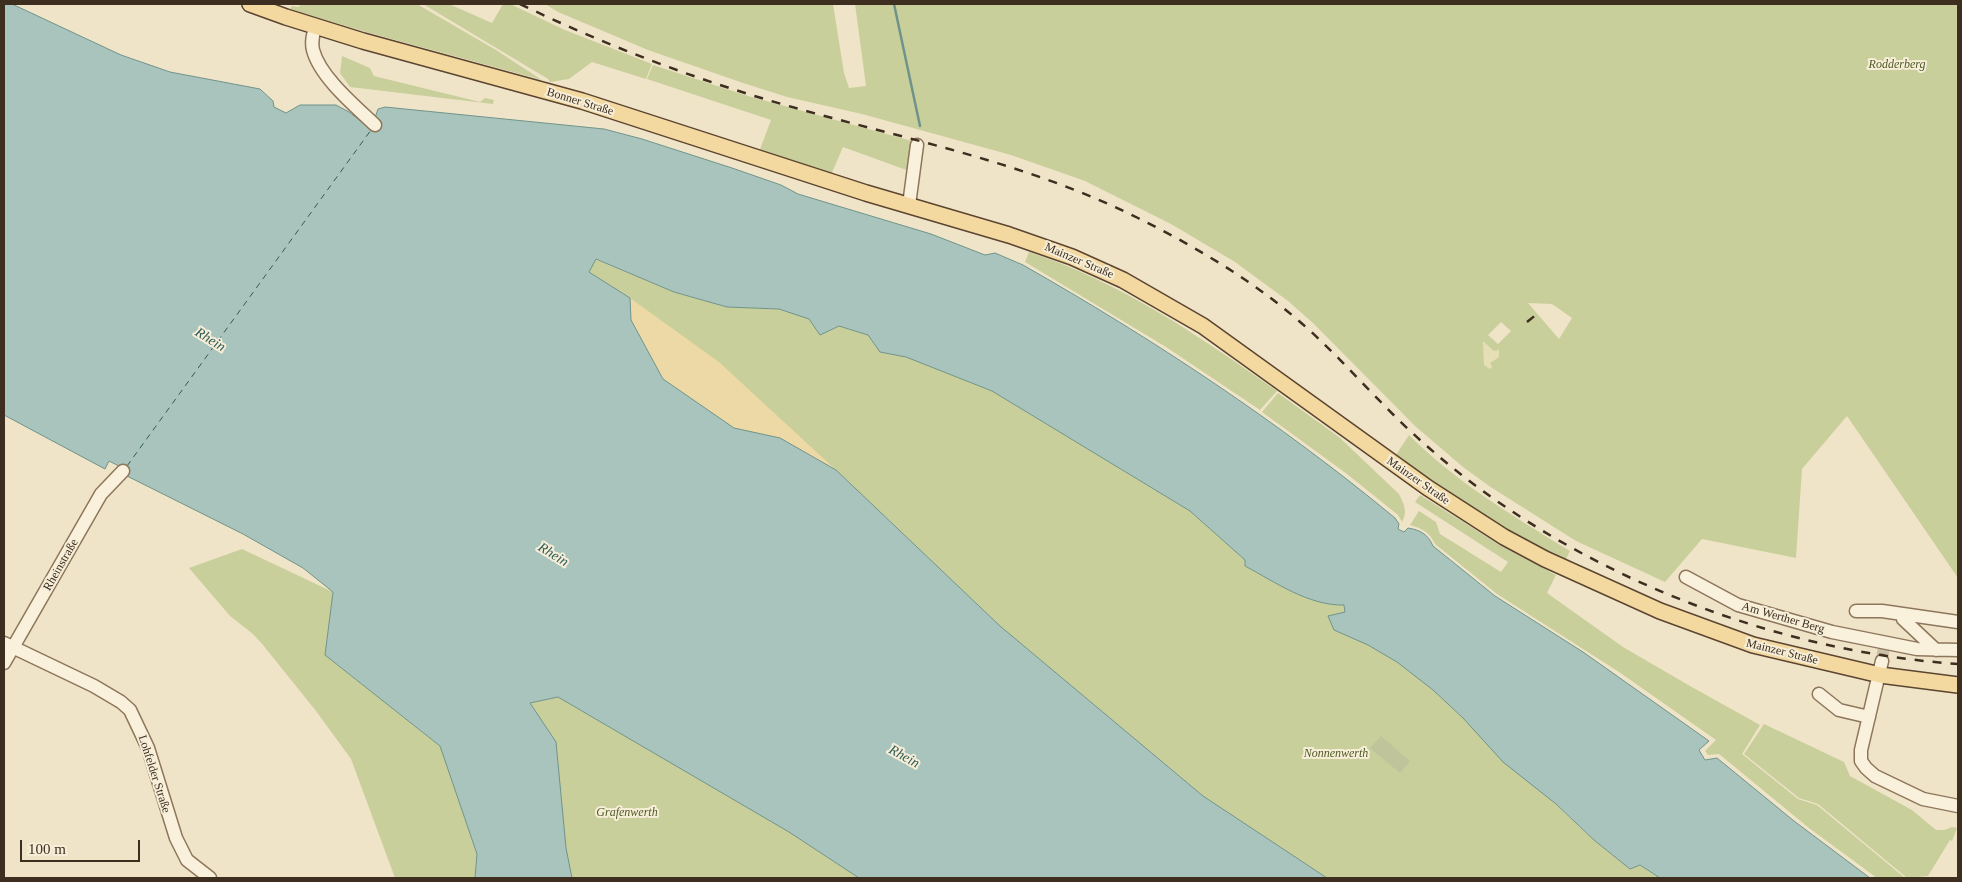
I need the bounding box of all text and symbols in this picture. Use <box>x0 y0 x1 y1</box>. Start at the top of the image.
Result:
park label: Rodderberg <box>1869 58 1925 72</box>
street label: Bonner Straße <box>545 85 615 119</box>
street label: Mainzer Straße <box>1042 240 1116 282</box>
water label: Rhein <box>192 324 228 356</box>
street label: Mainzer Straße <box>1384 454 1452 508</box>
street label: Rheinstraße <box>40 537 82 593</box>
water label: Rhein <box>535 539 571 571</box>
street label: Am Werther Berg <box>1740 599 1826 637</box>
street label: Mainzer Straße <box>1745 636 1819 668</box>
street label: Lohfelder Straße <box>135 733 173 815</box>
water label: Rhein <box>886 742 922 772</box>
park label: Nonnenwerth <box>1304 747 1368 761</box>
park label: Grafenwerth <box>596 806 658 820</box>
scale bar <box>22 830 142 862</box>
text: 100 m <box>28 841 66 857</box>

